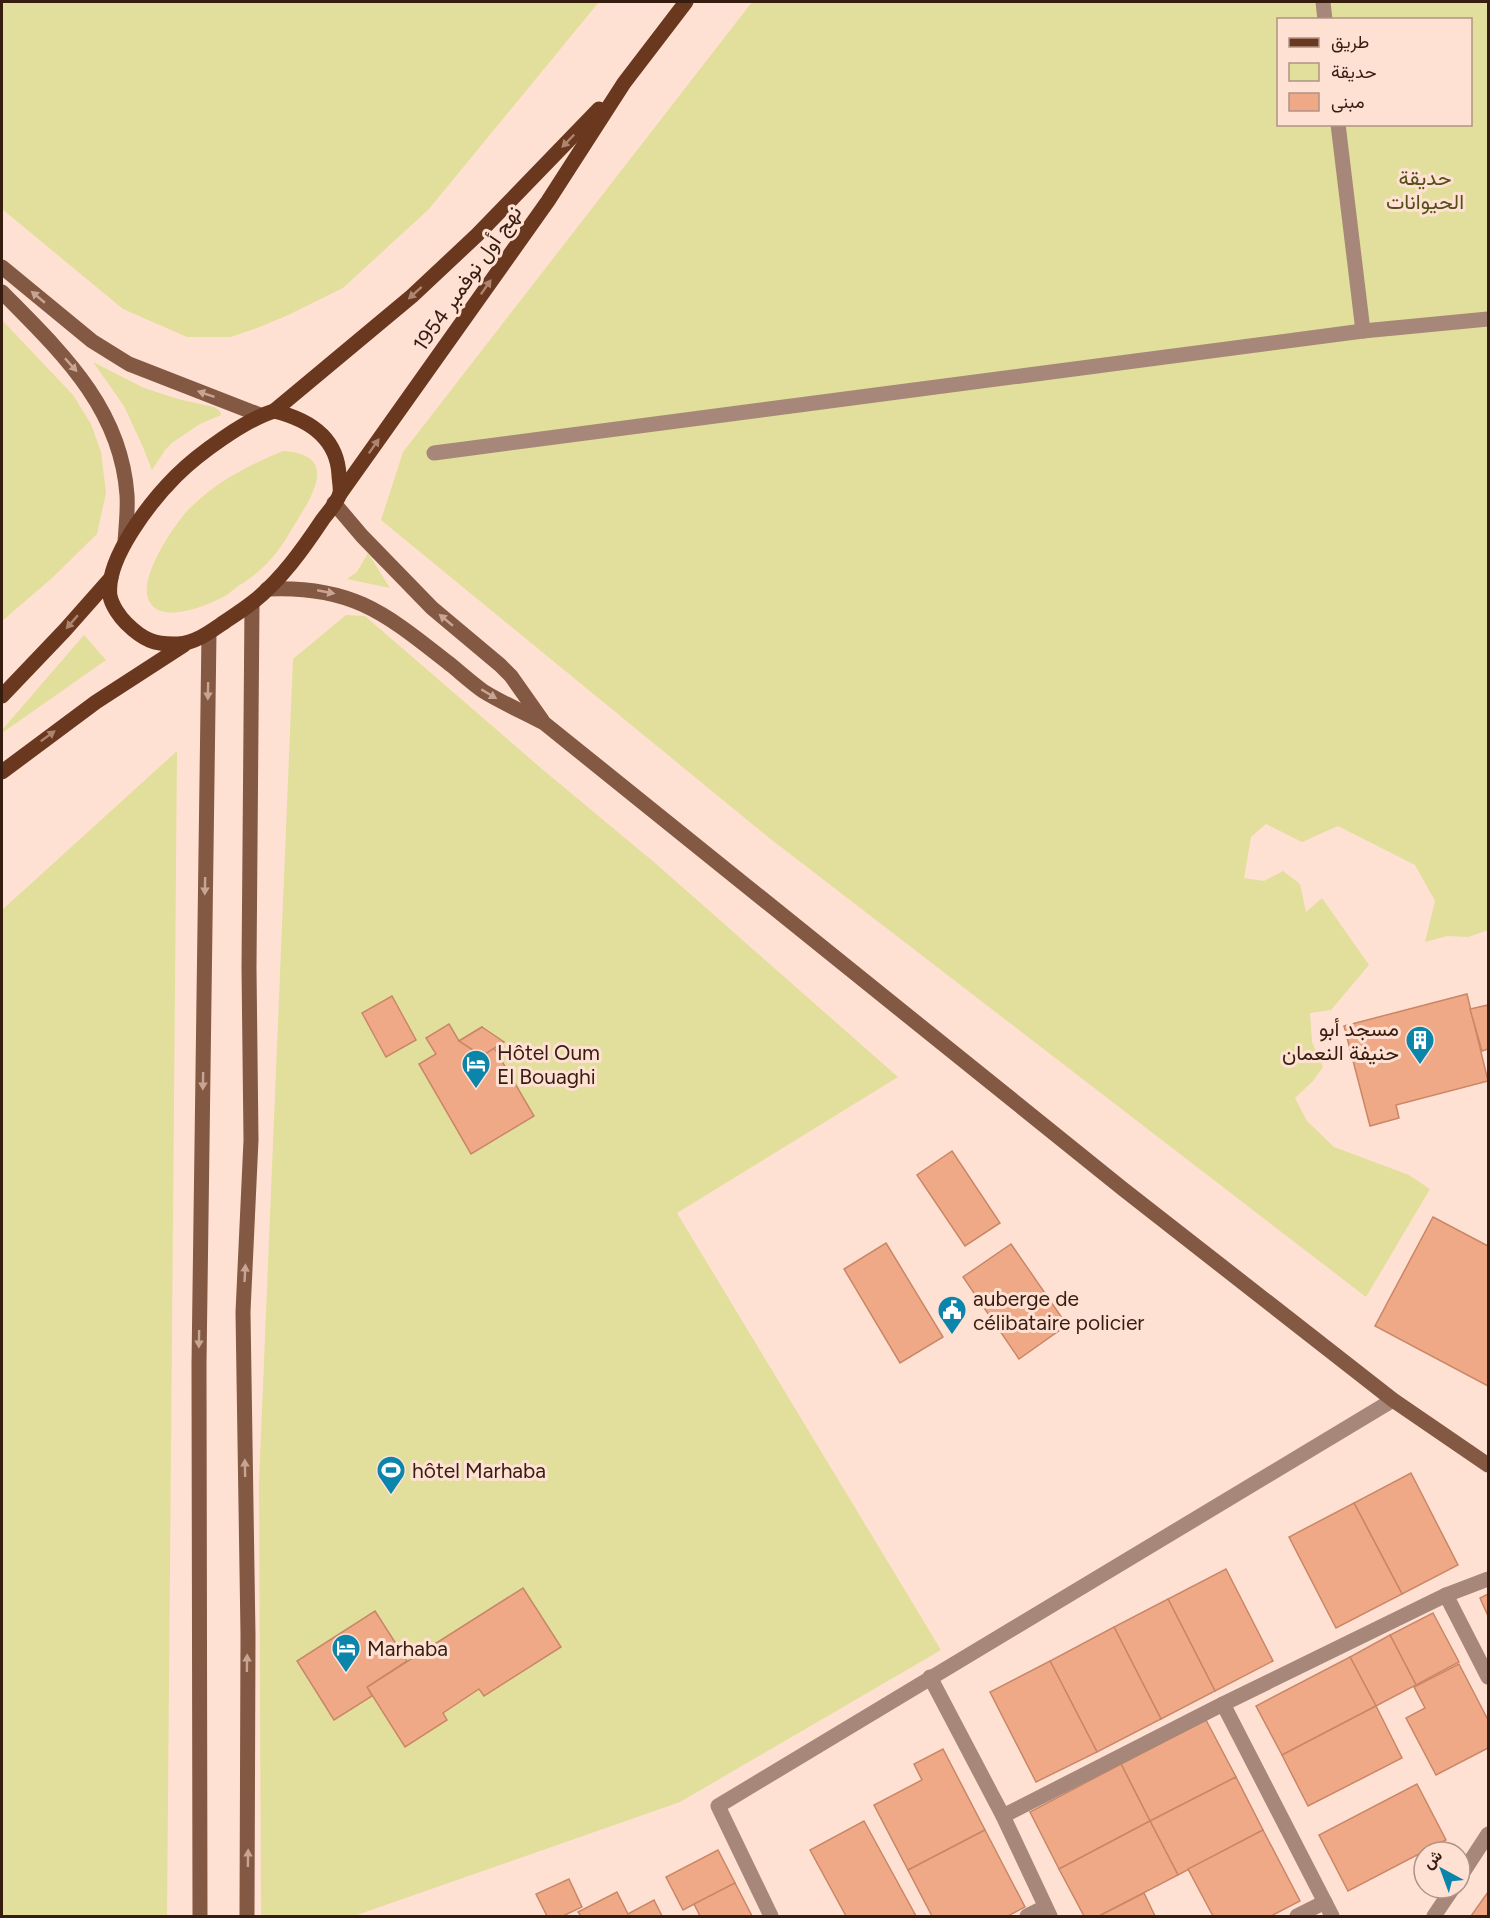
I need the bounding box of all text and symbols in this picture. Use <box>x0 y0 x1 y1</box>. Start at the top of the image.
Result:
legend <box>1277 18 1472 126</box>
text: طريق <box>1331 31 1369 53</box>
text: حديقة <box>1331 61 1377 83</box>
text: مبنى <box>1331 91 1365 113</box>
one-way arrow <box>562 133 576 147</box>
park label: حديقة الحيوانات <box>1386 165 1464 215</box>
street label: نهج أول نوفمبر 1954 <box>407 200 528 357</box>
one-way arrow <box>480 280 492 295</box>
one-way arrow <box>408 286 423 299</box>
one-way arrow <box>30 291 46 304</box>
one-way arrow <box>64 357 77 373</box>
one-way arrow <box>197 389 215 398</box>
one-way arrow <box>368 439 380 455</box>
one-way arrow <box>316 588 335 597</box>
one-way arrow <box>66 614 79 629</box>
one-way arrow <box>438 614 454 627</box>
one-way arrow <box>203 682 213 701</box>
one-way arrow <box>481 688 497 699</box>
one-way arrow <box>40 731 55 743</box>
one-way arrow <box>201 877 210 896</box>
place label: مسجد أبو حنيفة النعمان <box>1282 1016 1399 1065</box>
building icon: مسجد أبو حنيفة النعمان <box>1404 1024 1436 1066</box>
place label: Hôtel Oum El Bouaghi <box>497 1040 600 1089</box>
hotel icon: Hôtel Oum El Bouaghi <box>460 1048 492 1090</box>
one-way arrow <box>198 1072 208 1091</box>
one-way arrow <box>240 1264 249 1283</box>
place label: auberge de célibataire policier <box>973 1286 1144 1335</box>
public building icon: auberge de célibataire policier <box>936 1294 968 1336</box>
one-way arrow <box>195 1330 204 1349</box>
sports icon: hôtel Marhaba <box>375 1454 407 1496</box>
place label: hôtel Marhaba <box>412 1458 546 1483</box>
one-way arrow <box>240 1459 250 1478</box>
hotel icon: Marhaba <box>330 1632 362 1674</box>
place label: Marhaba <box>367 1636 448 1661</box>
one-way arrow <box>243 1654 252 1673</box>
north arrow <box>1412 1840 1472 1900</box>
text: ش <box>1419 1846 1446 1873</box>
one-way arrow <box>243 1849 253 1868</box>

